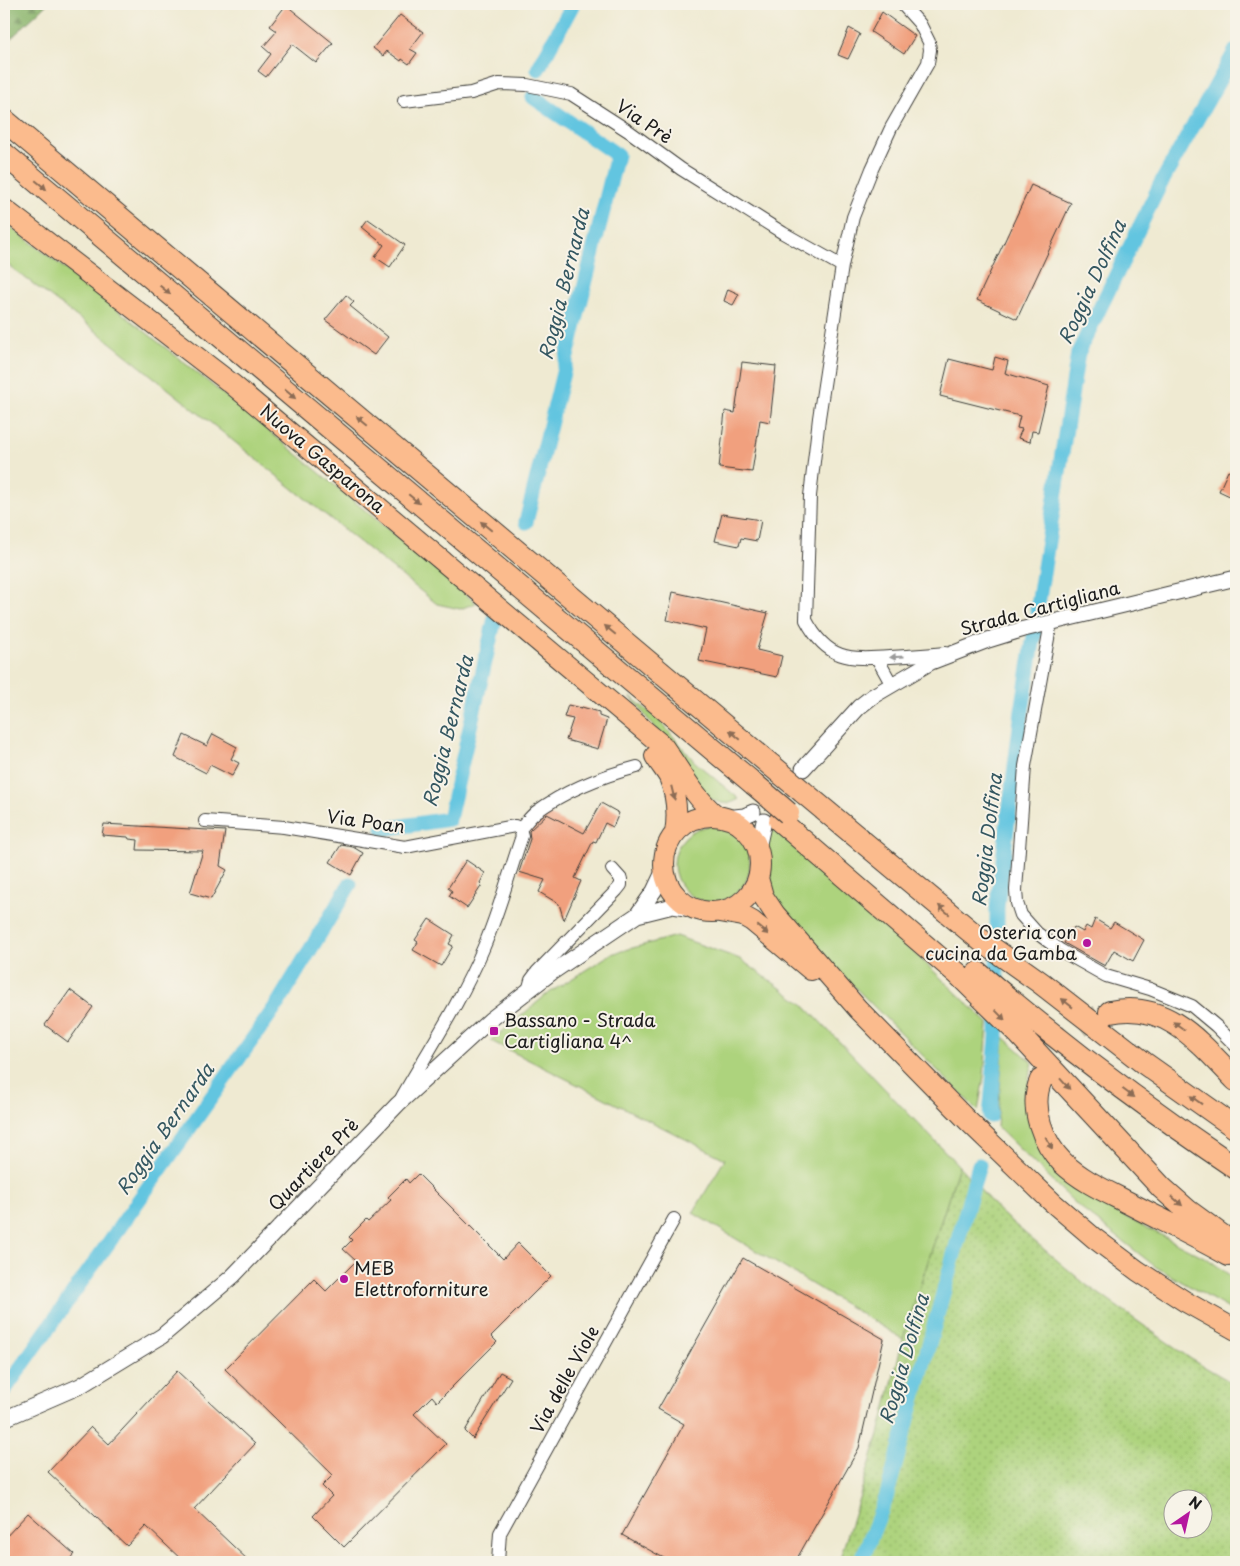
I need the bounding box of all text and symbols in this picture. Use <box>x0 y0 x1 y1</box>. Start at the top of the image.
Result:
street label: Via Prè <box>611 92 679 150</box>
one-way arrow <box>34 180 47 191</box>
water label: Roggia Bernarda <box>531 204 596 362</box>
water label: Roggia Dolfina <box>1050 214 1133 348</box>
one-way arrow <box>159 284 172 295</box>
one-way arrow <box>283 389 296 400</box>
street label: Nuova Gasparona <box>254 397 392 519</box>
one-way arrow <box>355 416 368 427</box>
one-way arrow <box>408 493 421 504</box>
one-way arrow <box>480 520 493 531</box>
street label: Strada Cartigliana <box>957 573 1123 642</box>
one-way arrow <box>604 625 617 636</box>
water label: Roggia Bernarda <box>415 651 480 809</box>
one-way arrow <box>889 653 905 661</box>
one-way arrow <box>728 729 741 740</box>
water label: Roggia Dolfina <box>964 771 1008 908</box>
one-way arrow <box>669 786 677 801</box>
street label: Via Poan <box>325 802 407 839</box>
one-way arrow <box>938 904 951 915</box>
place label: Osteria con cucina da Gamba <box>925 918 1077 966</box>
one-way arrow <box>757 925 770 936</box>
marker: Osteria con cucina da Gamba <box>1081 937 1093 949</box>
one-way arrow <box>1060 997 1073 1008</box>
place label: Bassano - Strada Cartigliana 4^ <box>504 1006 656 1054</box>
one-way arrow <box>994 1008 1006 1020</box>
one-way arrow <box>1172 1021 1186 1031</box>
marker: Bassano - Strada Cartigliana 4^ <box>488 1025 500 1037</box>
water label: Roggia Bernarda <box>108 1056 221 1200</box>
one-way arrow <box>1059 1077 1071 1089</box>
one-way arrow <box>1121 1088 1135 1098</box>
one-way arrow <box>1190 1095 1203 1106</box>
street label: Quartiere Prè <box>262 1112 364 1216</box>
one-way arrow <box>1045 1136 1053 1150</box>
one-way arrow <box>1171 1195 1183 1206</box>
place label: MEB Elettroforniture <box>354 1254 489 1302</box>
marker: MEB Elettroforniture <box>338 1273 350 1285</box>
water label: Roggia Dolfina <box>871 1289 935 1427</box>
street label: Via delle Viole <box>523 1320 605 1439</box>
north arrow <box>1162 1488 1212 1538</box>
text: N <box>1185 1491 1206 1515</box>

